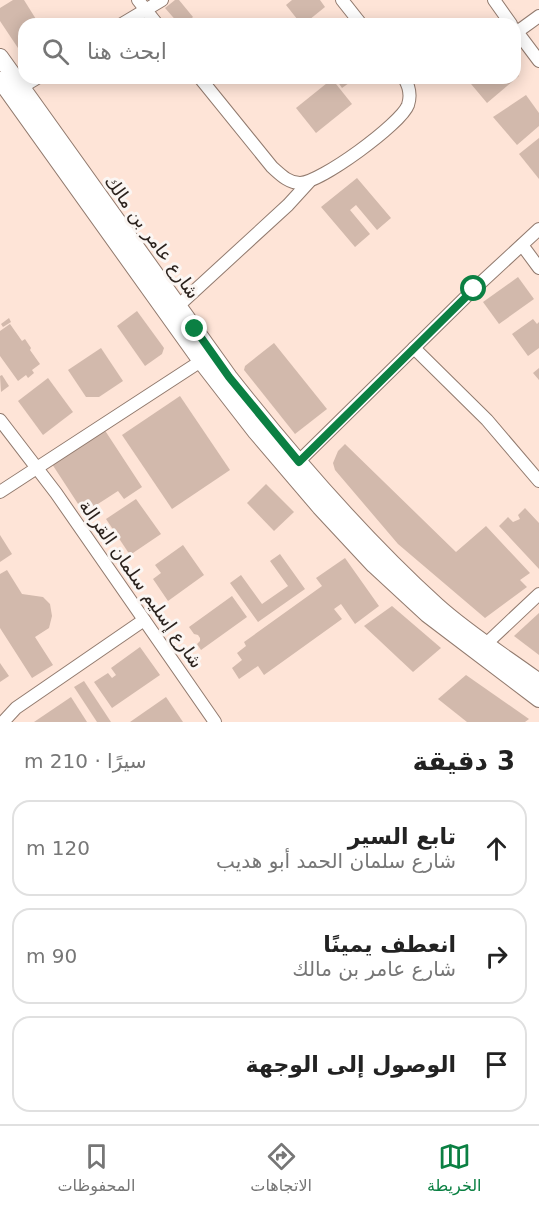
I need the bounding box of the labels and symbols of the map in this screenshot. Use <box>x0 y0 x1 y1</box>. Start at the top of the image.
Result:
street label: شارع عامر بن مالك <box>100 171 204 303</box>
route start <box>460 275 486 301</box>
route end <box>181 315 207 341</box>
street label: شارع إسليم سلمان القرالة <box>75 496 207 672</box>

